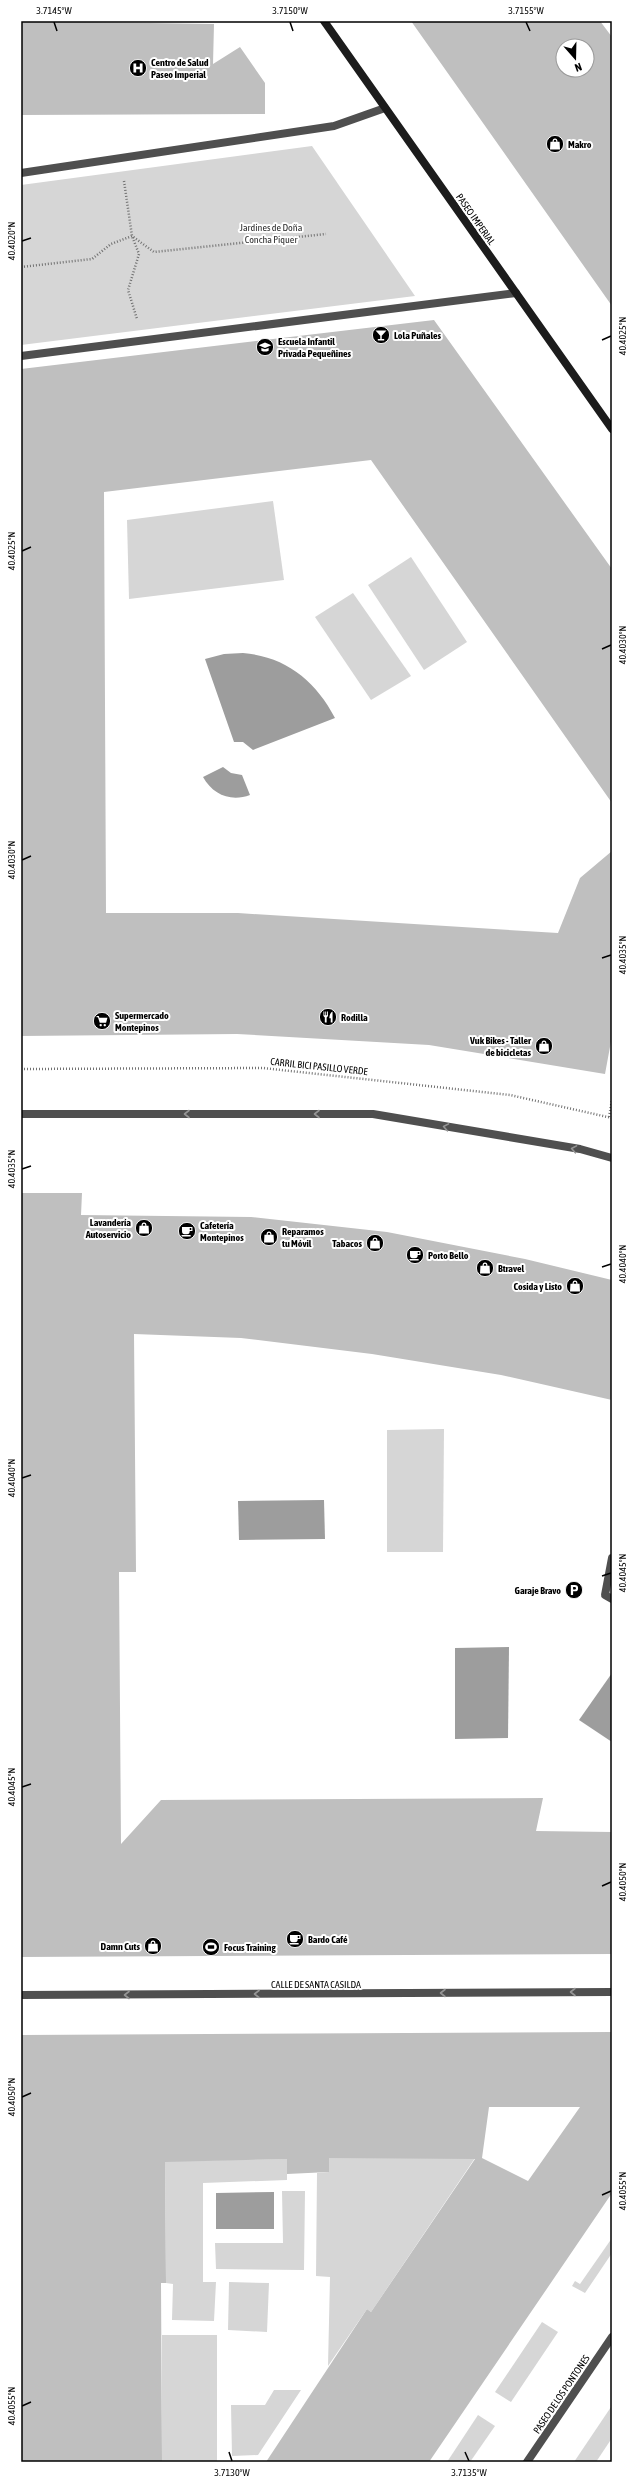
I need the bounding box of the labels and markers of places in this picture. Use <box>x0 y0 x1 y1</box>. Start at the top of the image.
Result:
place label: Centro de Salud Paseo Imperial <box>151 57 209 80</box>
hospital icon: Centro de Salud Paseo Imperial <box>128 58 148 78</box>
shop icon: Makro <box>545 134 565 154</box>
place label: Makro <box>568 139 592 150</box>
bar icon: Lola Puñales <box>371 325 391 345</box>
place label: Lola Puñales <box>394 330 442 341</box>
place label: Escuela Infantil Privada Pequeñines <box>278 336 352 359</box>
school or university icon: Escuela Infantil Privada Pequeñines <box>255 337 275 357</box>
restaurant icon: Rodilla <box>318 1007 338 1027</box>
place label: Supermercado Montepinos <box>115 1010 169 1033</box>
supermarket icon: Supermercado Montepinos <box>92 1011 112 1031</box>
place label: Rodilla <box>341 1012 368 1023</box>
place label: Vuk Bikes - Taller de bicicletas <box>469 1035 532 1058</box>
shop icon: Vuk Bikes - Taller de bicicletas <box>534 1036 554 1056</box>
place label: Lavandería Autoservicio <box>85 1217 131 1240</box>
shop icon: Lavandería Autoservicio <box>134 1218 154 1238</box>
place label: Cafetería Montepinos <box>200 1220 244 1243</box>
cafe icon: Cafetería Montepinos <box>177 1221 197 1241</box>
place label: Reparamos tu Móvil <box>281 1226 324 1249</box>
shop icon: Reparamos tu Móvil <box>259 1227 279 1247</box>
shop icon: Tabacos <box>365 1233 385 1253</box>
place label: Tabacos <box>332 1238 362 1249</box>
cafe icon: Porto Bello <box>405 1245 425 1265</box>
place label: Porto Bello <box>428 1250 469 1261</box>
shop icon: Btravel <box>475 1258 495 1278</box>
place label: Btravel <box>498 1263 525 1274</box>
shop icon: Cosida y Listo <box>565 1276 585 1296</box>
place label: Cosida y Listo <box>514 1281 562 1292</box>
parking icon: Garaje Bravo <box>564 1580 584 1600</box>
place label: Garaje Bravo <box>515 1585 561 1596</box>
cafe icon: Bardo Café <box>285 1929 305 1949</box>
place label: Bardo Café <box>308 1934 348 1945</box>
shop icon: Damn Cuts <box>143 1936 163 1956</box>
sports icon: Focus Training <box>201 1937 221 1957</box>
place label: Damn Cuts <box>101 1941 140 1952</box>
place label: Focus Training <box>224 1942 276 1953</box>

